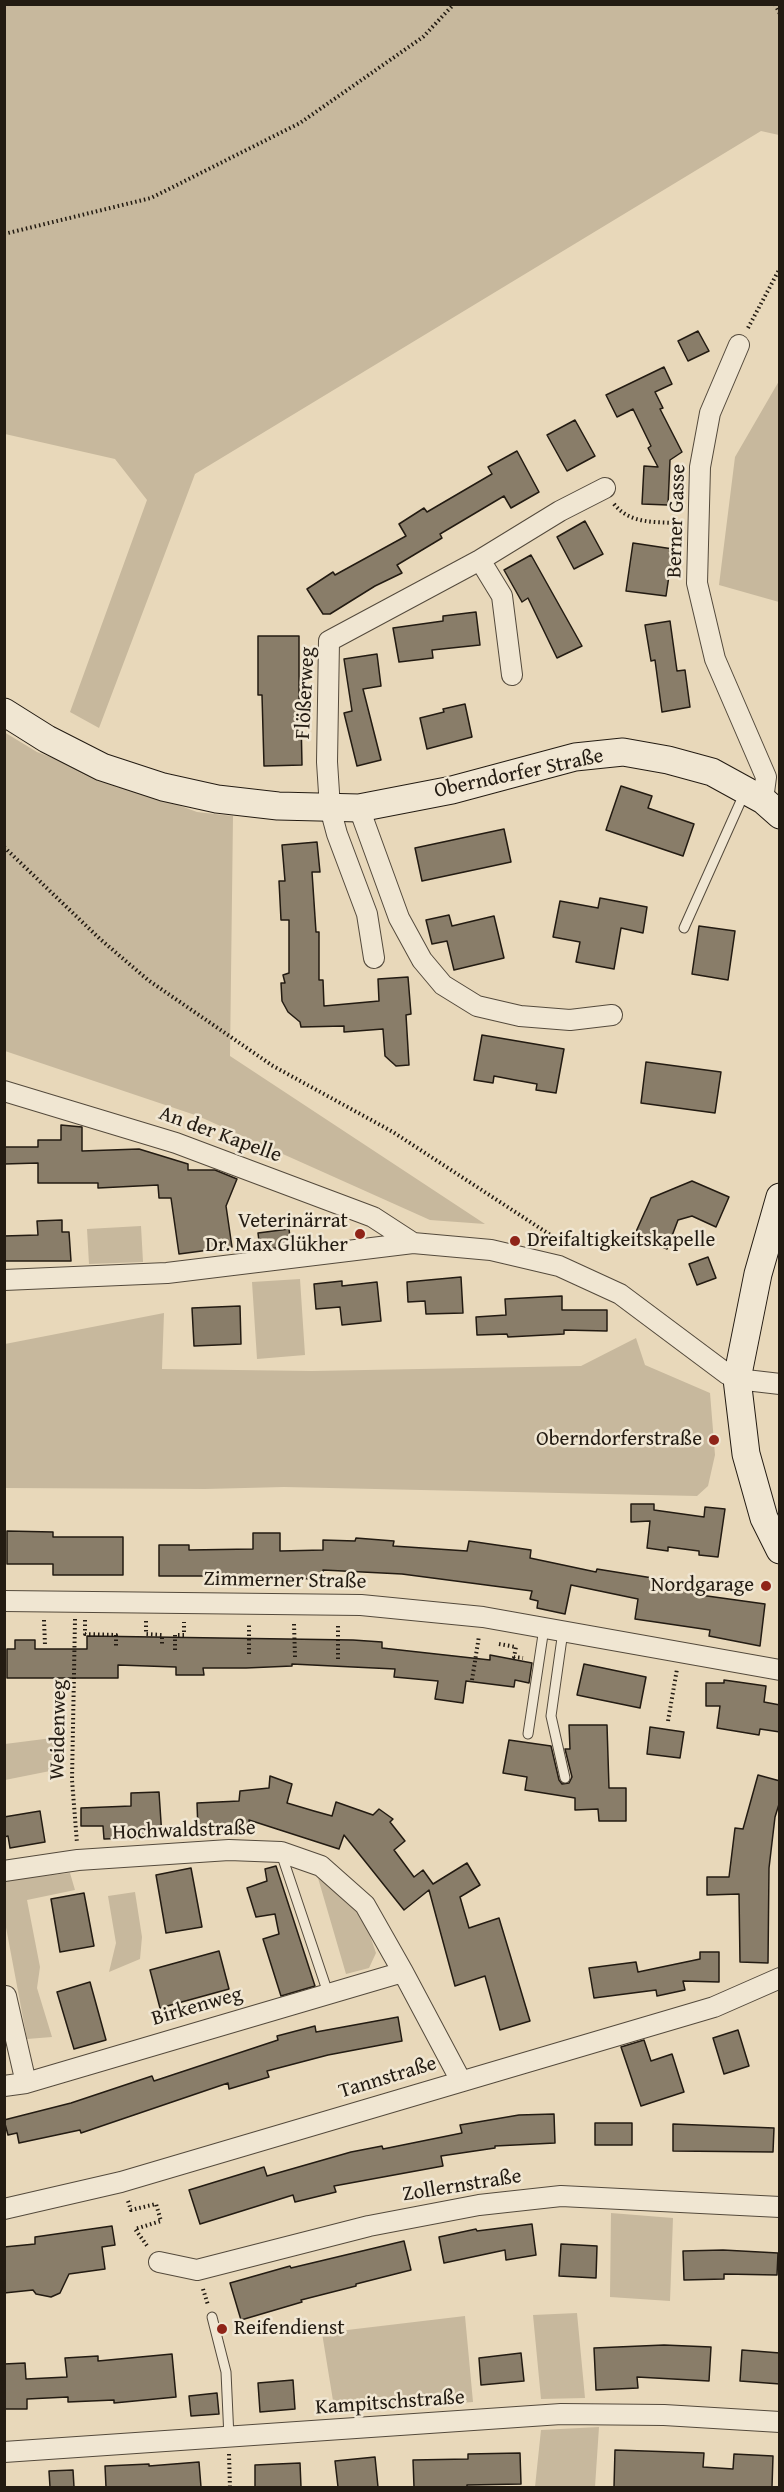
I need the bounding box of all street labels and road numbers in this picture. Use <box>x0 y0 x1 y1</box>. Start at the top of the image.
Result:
street label: Berner Gasse <box>662 464 692 578</box>
street label: Flößerweg <box>291 646 321 740</box>
street label: Oberndorfer Straße <box>432 744 606 804</box>
street label: An der Kapelle <box>155 1101 285 1169</box>
street label: Zimmerner Straße <box>203 1567 367 1595</box>
street label: Weidenweg <box>46 1680 72 1780</box>
street label: Hochwaldstraße <box>112 1816 256 1846</box>
street label: Birkenweg <box>149 1982 245 2032</box>
street label: Tannstraße <box>336 2051 440 2105</box>
street label: Zollernstraße <box>401 2164 523 2208</box>
street label: Kampitschstraße <box>315 2385 465 2421</box>

